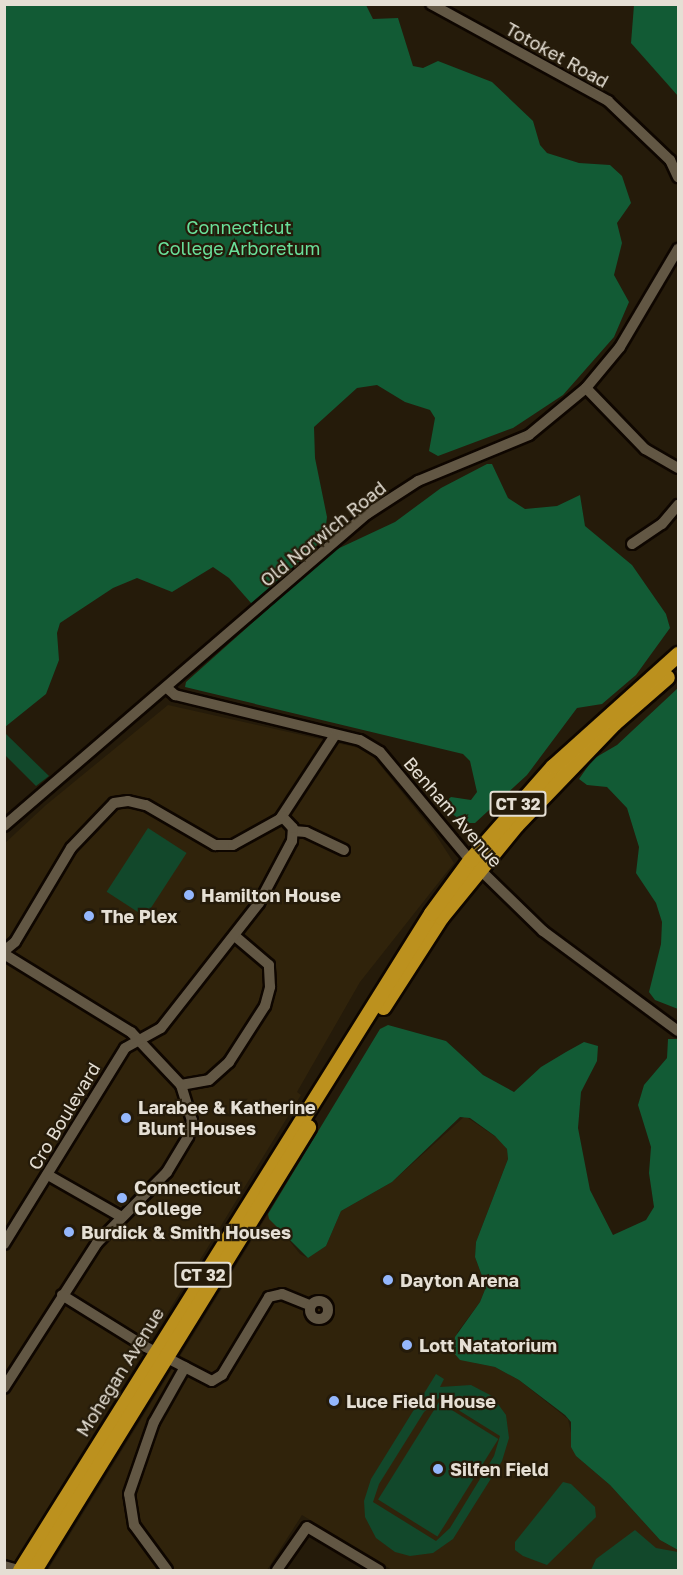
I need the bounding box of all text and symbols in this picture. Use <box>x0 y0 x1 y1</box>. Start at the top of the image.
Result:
street label: Totoket Road <box>502 18 612 92</box>
park label: Connecticut College Arboretum <box>157 217 321 260</box>
street label: Old Norwich Road <box>256 477 390 591</box>
street label: Benham Avenue <box>399 753 507 871</box>
road number: CT 32 <box>488 791 548 817</box>
place label: Hamilton House <box>201 884 341 906</box>
marker: Hamilton House <box>182 888 196 902</box>
place label: The Plex <box>101 905 177 927</box>
marker: The Plex <box>82 909 96 923</box>
street label: Cro Boulevard <box>23 1058 105 1174</box>
place label: Larabee & Katherine Blunt Houses <box>138 1097 316 1140</box>
marker: Larabee & Katherine Blunt Houses <box>119 1111 133 1125</box>
place label: Connecticut College <box>134 1177 241 1220</box>
marker: Connecticut College <box>115 1191 129 1205</box>
place label: Burdick & Smith Houses <box>81 1221 291 1243</box>
marker: Burdick & Smith Houses <box>62 1225 76 1239</box>
road number: CT 32 <box>173 1262 233 1288</box>
place label: Dayton Arena <box>400 1269 519 1291</box>
marker: Dayton Arena <box>381 1273 395 1287</box>
street label: Mohegan Avenue <box>72 1303 168 1441</box>
place label: Lott Natatorium <box>419 1334 557 1356</box>
marker: Lott Natatorium <box>400 1338 414 1352</box>
place label: Luce Field House <box>346 1390 496 1412</box>
marker: Luce Field House <box>327 1394 341 1408</box>
place label: Silfen Field <box>450 1458 548 1480</box>
marker: Silfen Field <box>431 1462 445 1476</box>

